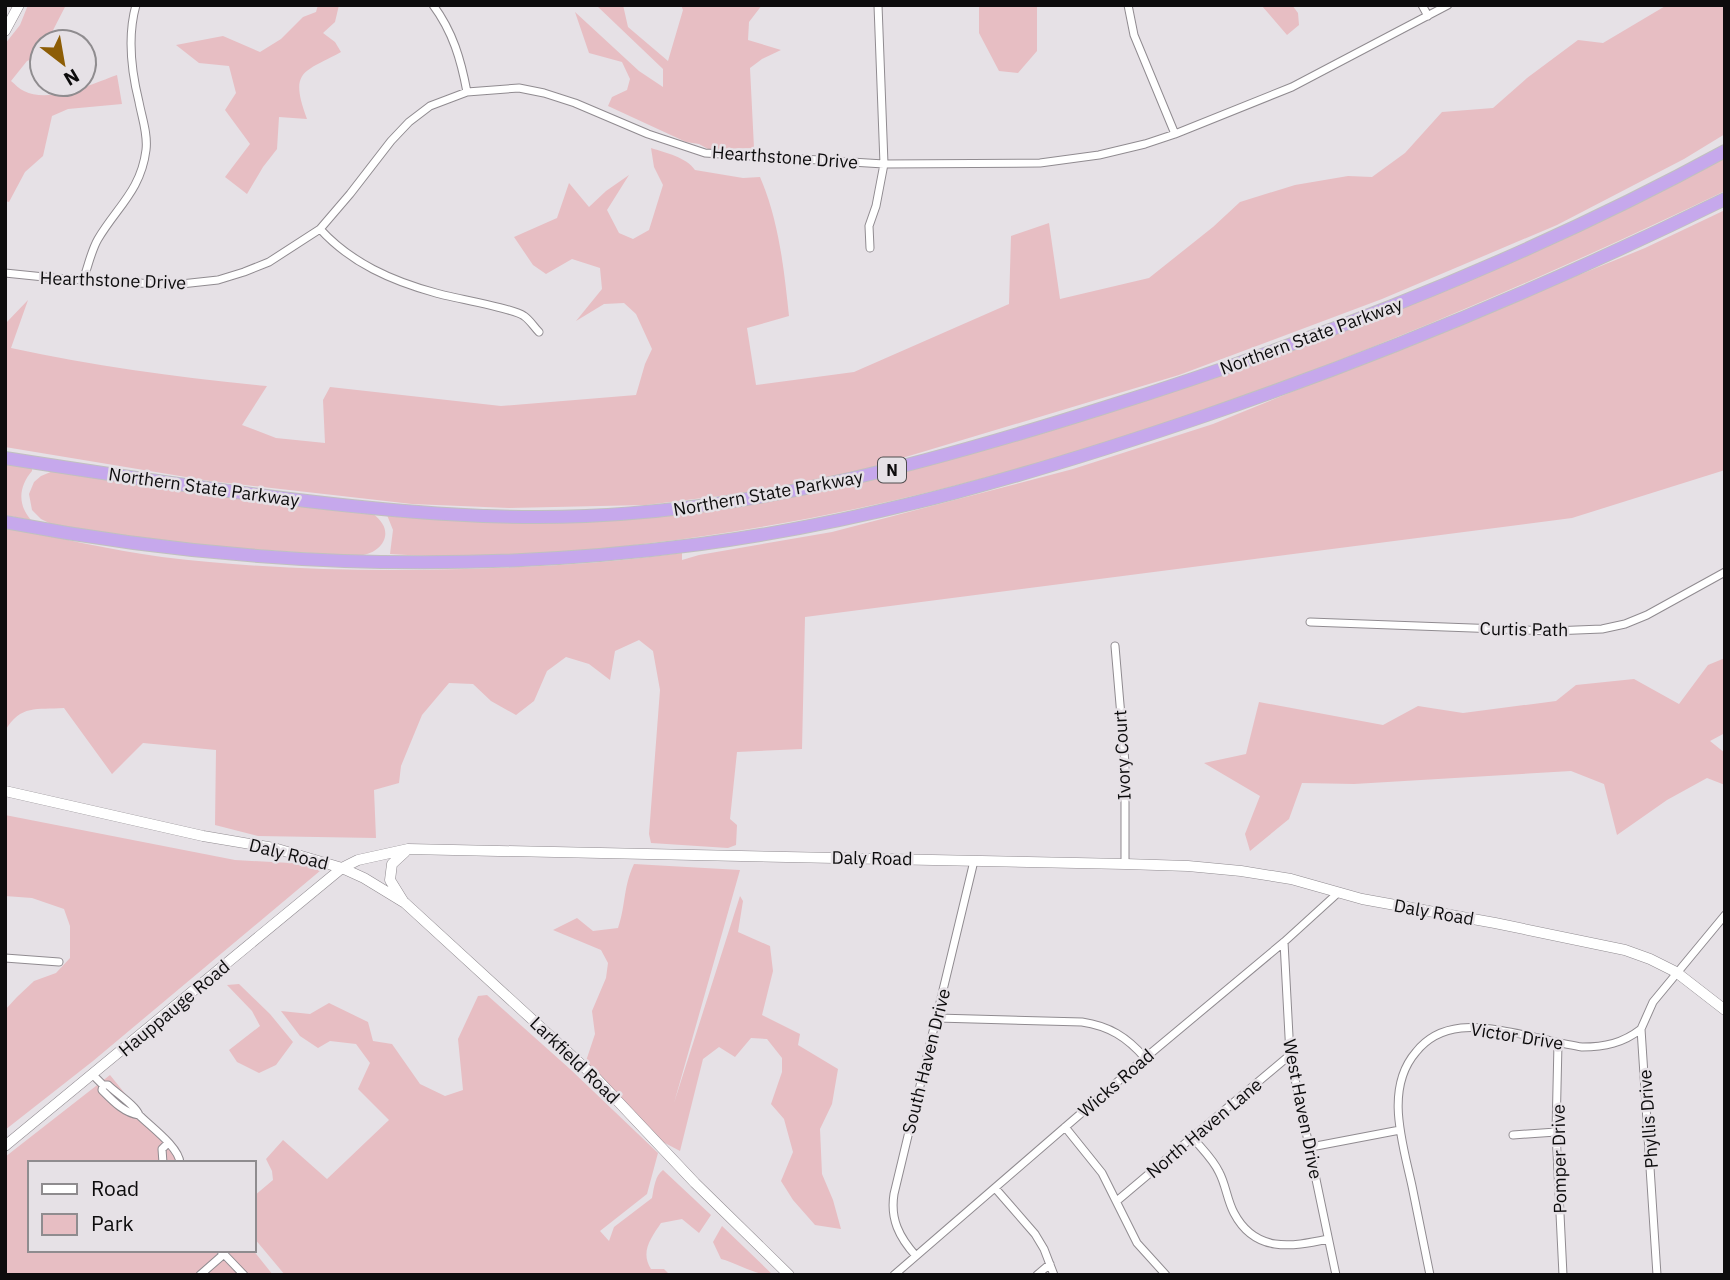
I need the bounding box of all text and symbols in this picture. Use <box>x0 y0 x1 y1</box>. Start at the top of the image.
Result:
north arrow <box>28 28 98 98</box>
text: N <box>60 64 84 91</box>
street label: Hearthstone Drive <box>711 140 859 174</box>
street label: Hearthstone Drive <box>39 266 187 294</box>
street label: Northern State Parkway <box>1217 292 1405 380</box>
road number: N <box>878 457 906 482</box>
street label: Northern State Parkway <box>107 462 301 512</box>
street label: Northern State Parkway <box>671 465 865 521</box>
street label: Curtis Path <box>1479 617 1569 641</box>
street label: Ivory Court <box>1108 709 1136 801</box>
street label: Daly Road <box>247 833 331 875</box>
street label: Daly Road <box>831 846 913 870</box>
street label: Daly Road <box>1392 894 1476 930</box>
street label: Hauppauge Road <box>114 955 234 1061</box>
street label: South Haven Drive <box>897 986 955 1136</box>
street label: Larkfield Road <box>525 1012 625 1108</box>
street label: Victor Drive <box>1469 1017 1565 1055</box>
street label: West Haven Drive <box>1278 1037 1328 1181</box>
street label: Wicks Road <box>1073 1044 1159 1122</box>
street label: Phyllis Drive <box>1633 1069 1663 1169</box>
street label: North Haven Lane <box>1141 1073 1267 1183</box>
street label: Pomper Drive <box>1547 1104 1571 1214</box>
legend <box>28 1161 256 1252</box>
text: Road <box>91 1174 139 1202</box>
text: Park <box>91 1209 134 1237</box>

